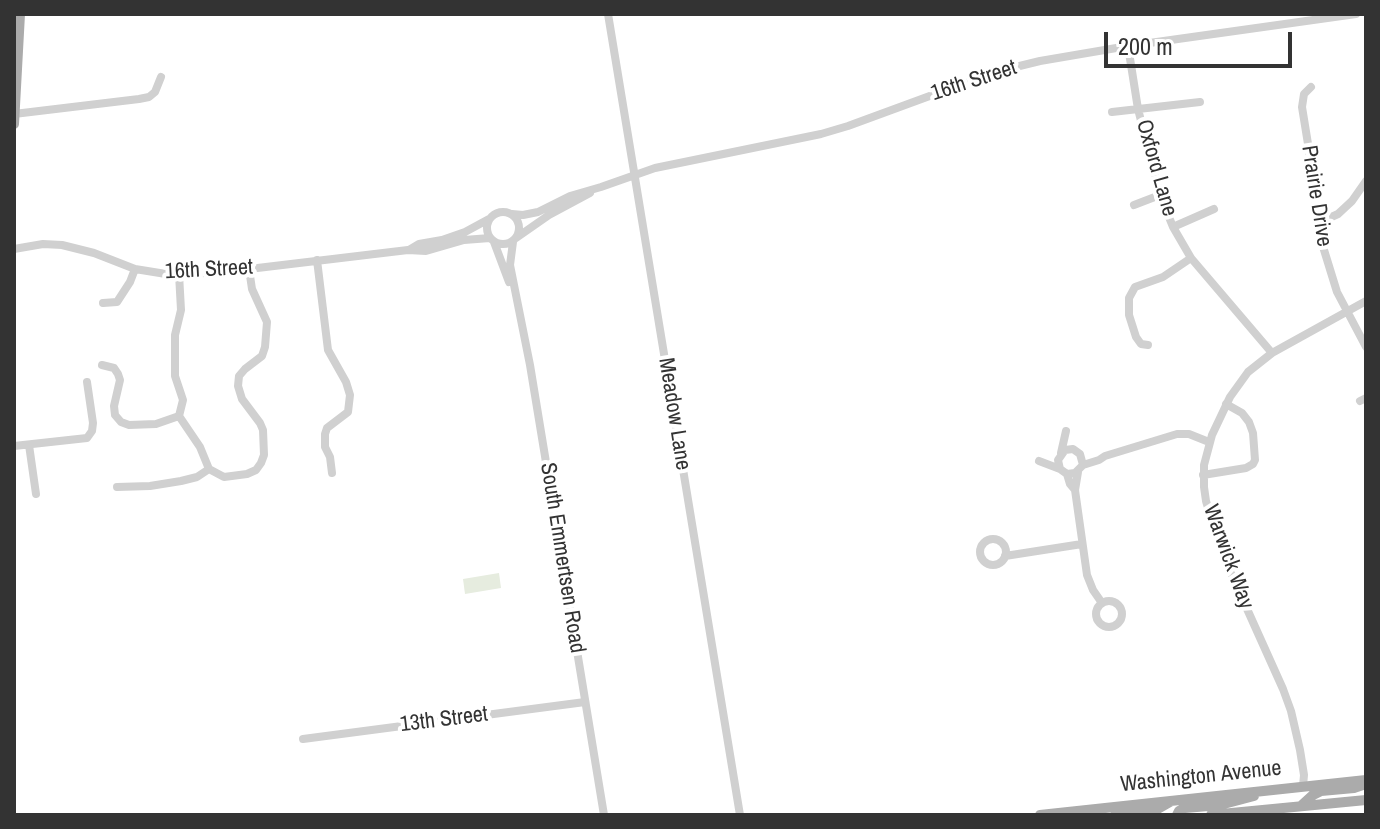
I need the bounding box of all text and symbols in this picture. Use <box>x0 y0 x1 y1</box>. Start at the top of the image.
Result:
scale bar <box>1108 16 1296 66</box>
text: 200 m <box>1118 30 1173 62</box>
street label: 16th Street <box>928 55 1020 107</box>
street label: Oxford Lane <box>1130 117 1182 219</box>
street label: Prairie Drive <box>1295 143 1337 249</box>
street label: 16th Street <box>164 255 254 285</box>
street label: Meadow Lane <box>652 356 696 472</box>
street label: South Emmertsen Road <box>534 461 590 655</box>
street label: Warwick Way <box>1197 501 1259 613</box>
street label: 13th Street <box>399 702 489 738</box>
street label: Washington Avenue <box>1119 755 1283 799</box>

